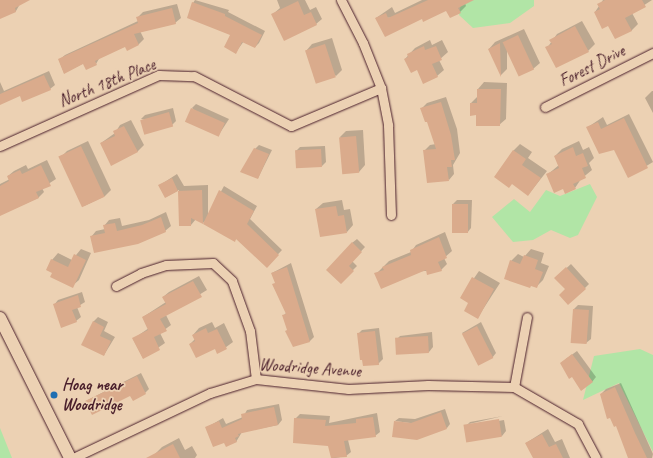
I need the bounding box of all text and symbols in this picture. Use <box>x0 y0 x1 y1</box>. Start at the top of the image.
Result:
street label: Forest Drive <box>556 41 628 91</box>
street label: North 18th Place <box>56 54 158 112</box>
street label: Woodridge Avenue <box>259 354 361 382</box>
place label: Hoag near Woodridge <box>62 375 122 415</box>
marker: Hoag near Woodridge <box>49 390 59 400</box>

